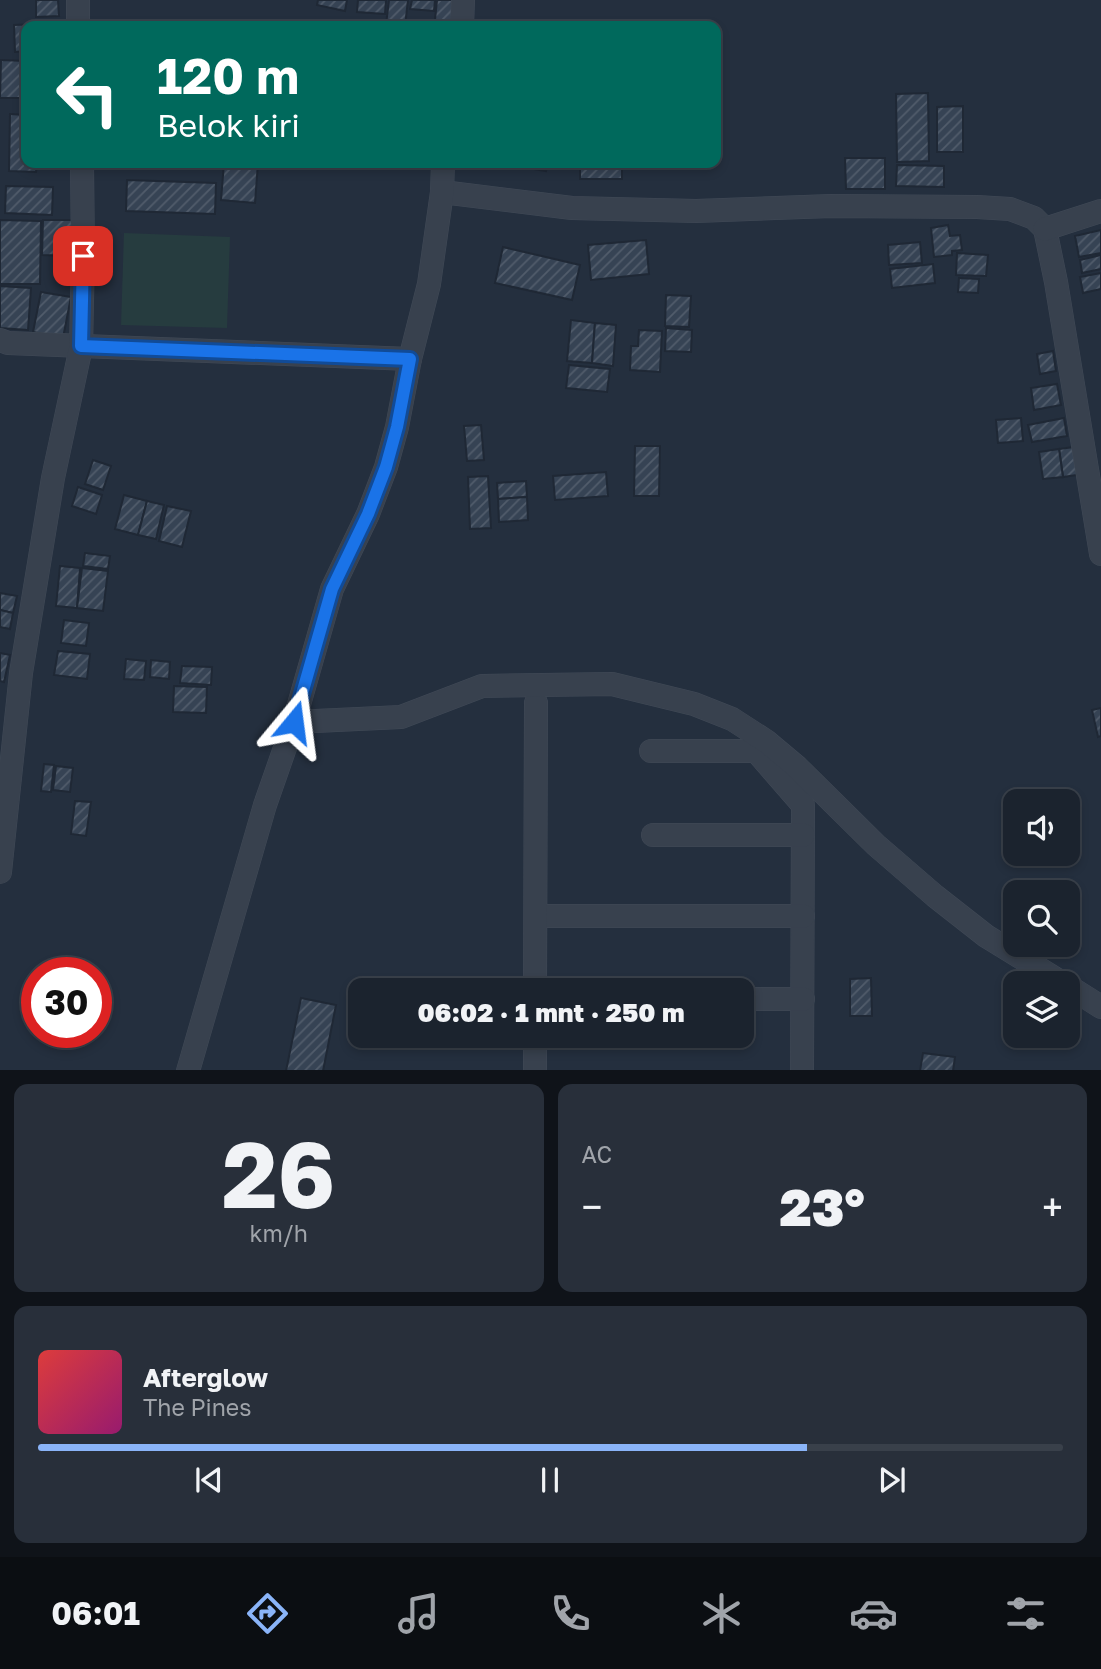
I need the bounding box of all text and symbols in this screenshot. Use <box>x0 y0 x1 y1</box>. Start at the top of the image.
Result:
text: 120 m <box>157 46 299 105</box>
icon: left <box>42 49 133 140</box>
text: Belok kiri <box>157 106 300 144</box>
pin <box>53 226 113 286</box>
icon: arrive <box>64 237 102 275</box>
position arrow <box>257 685 331 759</box>
map controls <box>1003 789 1080 1048</box>
button: sound <box>1003 789 1080 866</box>
button: search <box>1003 880 1080 957</box>
speed limit sign: 30 <box>21 957 112 1048</box>
button: layers <box>1003 971 1080 1048</box>
text: 06:02 · 1 mnt · 250 m <box>417 997 685 1028</box>
text: 26 <box>222 1119 335 1228</box>
text: AC <box>582 1140 612 1168</box>
text: 23° <box>780 1175 865 1237</box>
text: − <box>582 1184 602 1229</box>
text: + <box>1042 1184 1063 1229</box>
text: km/h <box>249 1219 308 1247</box>
text: Afterglow <box>143 1362 268 1393</box>
text: The Pines <box>143 1393 251 1421</box>
icon: previous <box>190 1461 228 1499</box>
icon: pause <box>531 1461 569 1499</box>
icon: next <box>873 1461 911 1499</box>
icon: directions <box>243 1589 292 1638</box>
icon: music <box>394 1589 443 1638</box>
icon: phone <box>546 1589 595 1638</box>
icon: climate <box>697 1589 746 1638</box>
icon: car <box>849 1589 898 1638</box>
icon: filters <box>1001 1589 1050 1638</box>
text: 06:01 <box>51 1594 140 1632</box>

